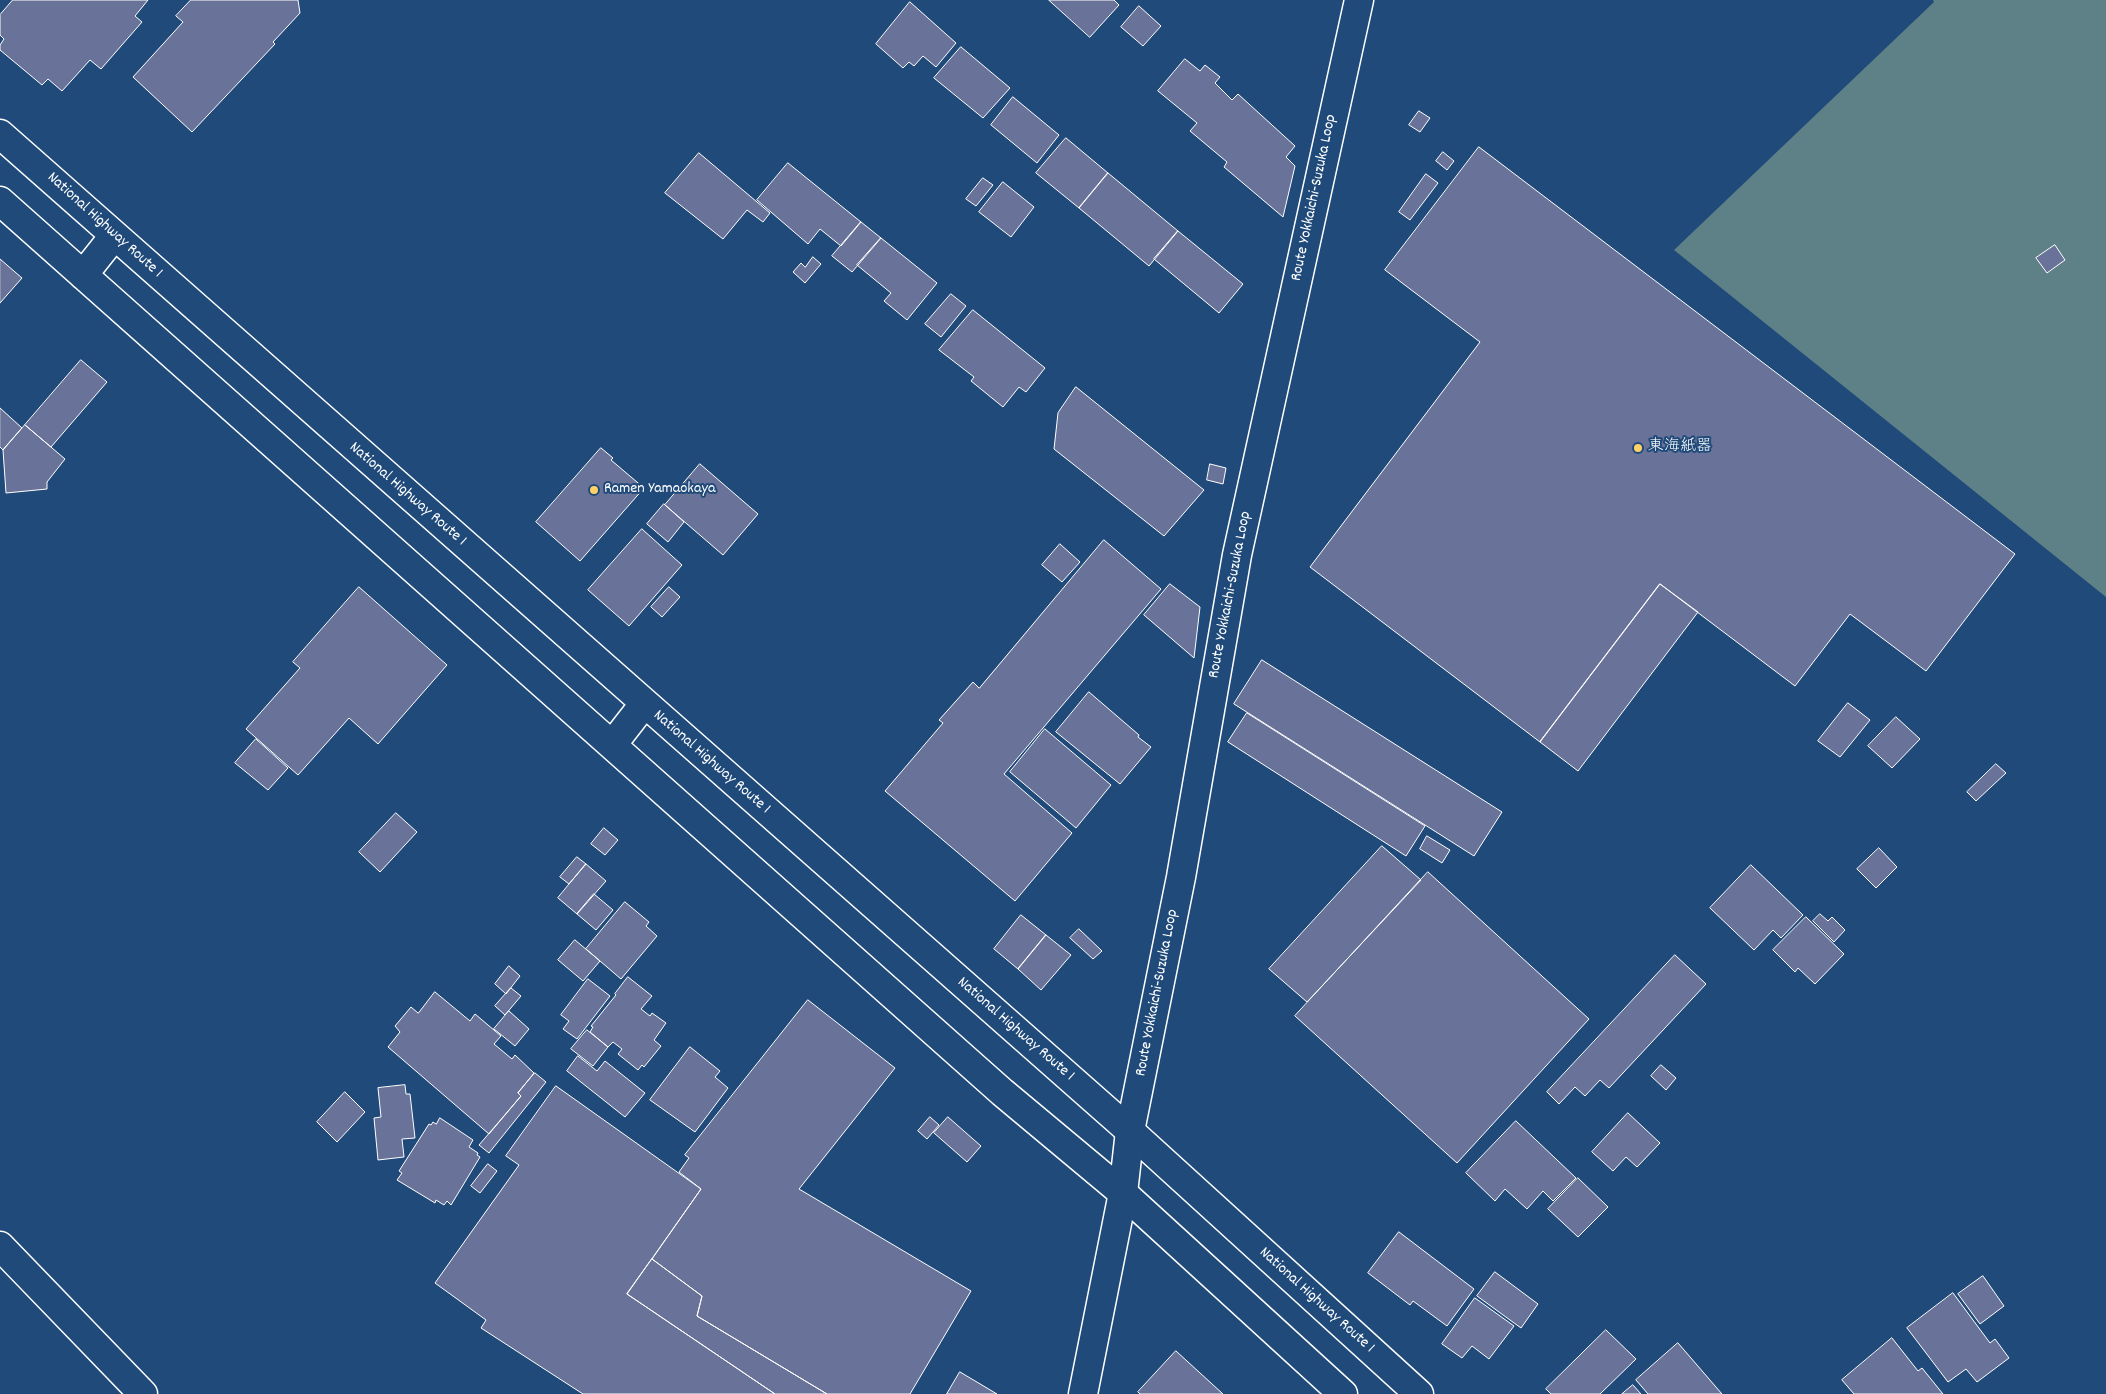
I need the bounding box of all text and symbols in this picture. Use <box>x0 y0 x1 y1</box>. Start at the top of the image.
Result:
street label: Route Yokkaichi-Suzuka Loop <box>1288 113 1342 283</box>
street label: National Highway Route 1 <box>42 169 166 283</box>
place label: 東海紙器 <box>1648 438 1712 458</box>
street label: National Highway Route 1 <box>344 439 470 551</box>
marker: 東海紙器 <box>1632 442 1644 454</box>
place label: Ramen Yamaokaya <box>604 480 715 500</box>
marker: Ramen Yamaokaya <box>588 484 600 496</box>
street label: Route Yokkaichi-Suzuka Loop <box>1205 510 1257 680</box>
street label: National Highway Route 1 <box>648 707 774 819</box>
street label: Route Yokkaichi-Suzuka Loop <box>1132 908 1184 1078</box>
street label: National Highway Route 1 <box>952 974 1078 1086</box>
street label: National Highway Route 1 <box>1254 1244 1378 1358</box>

